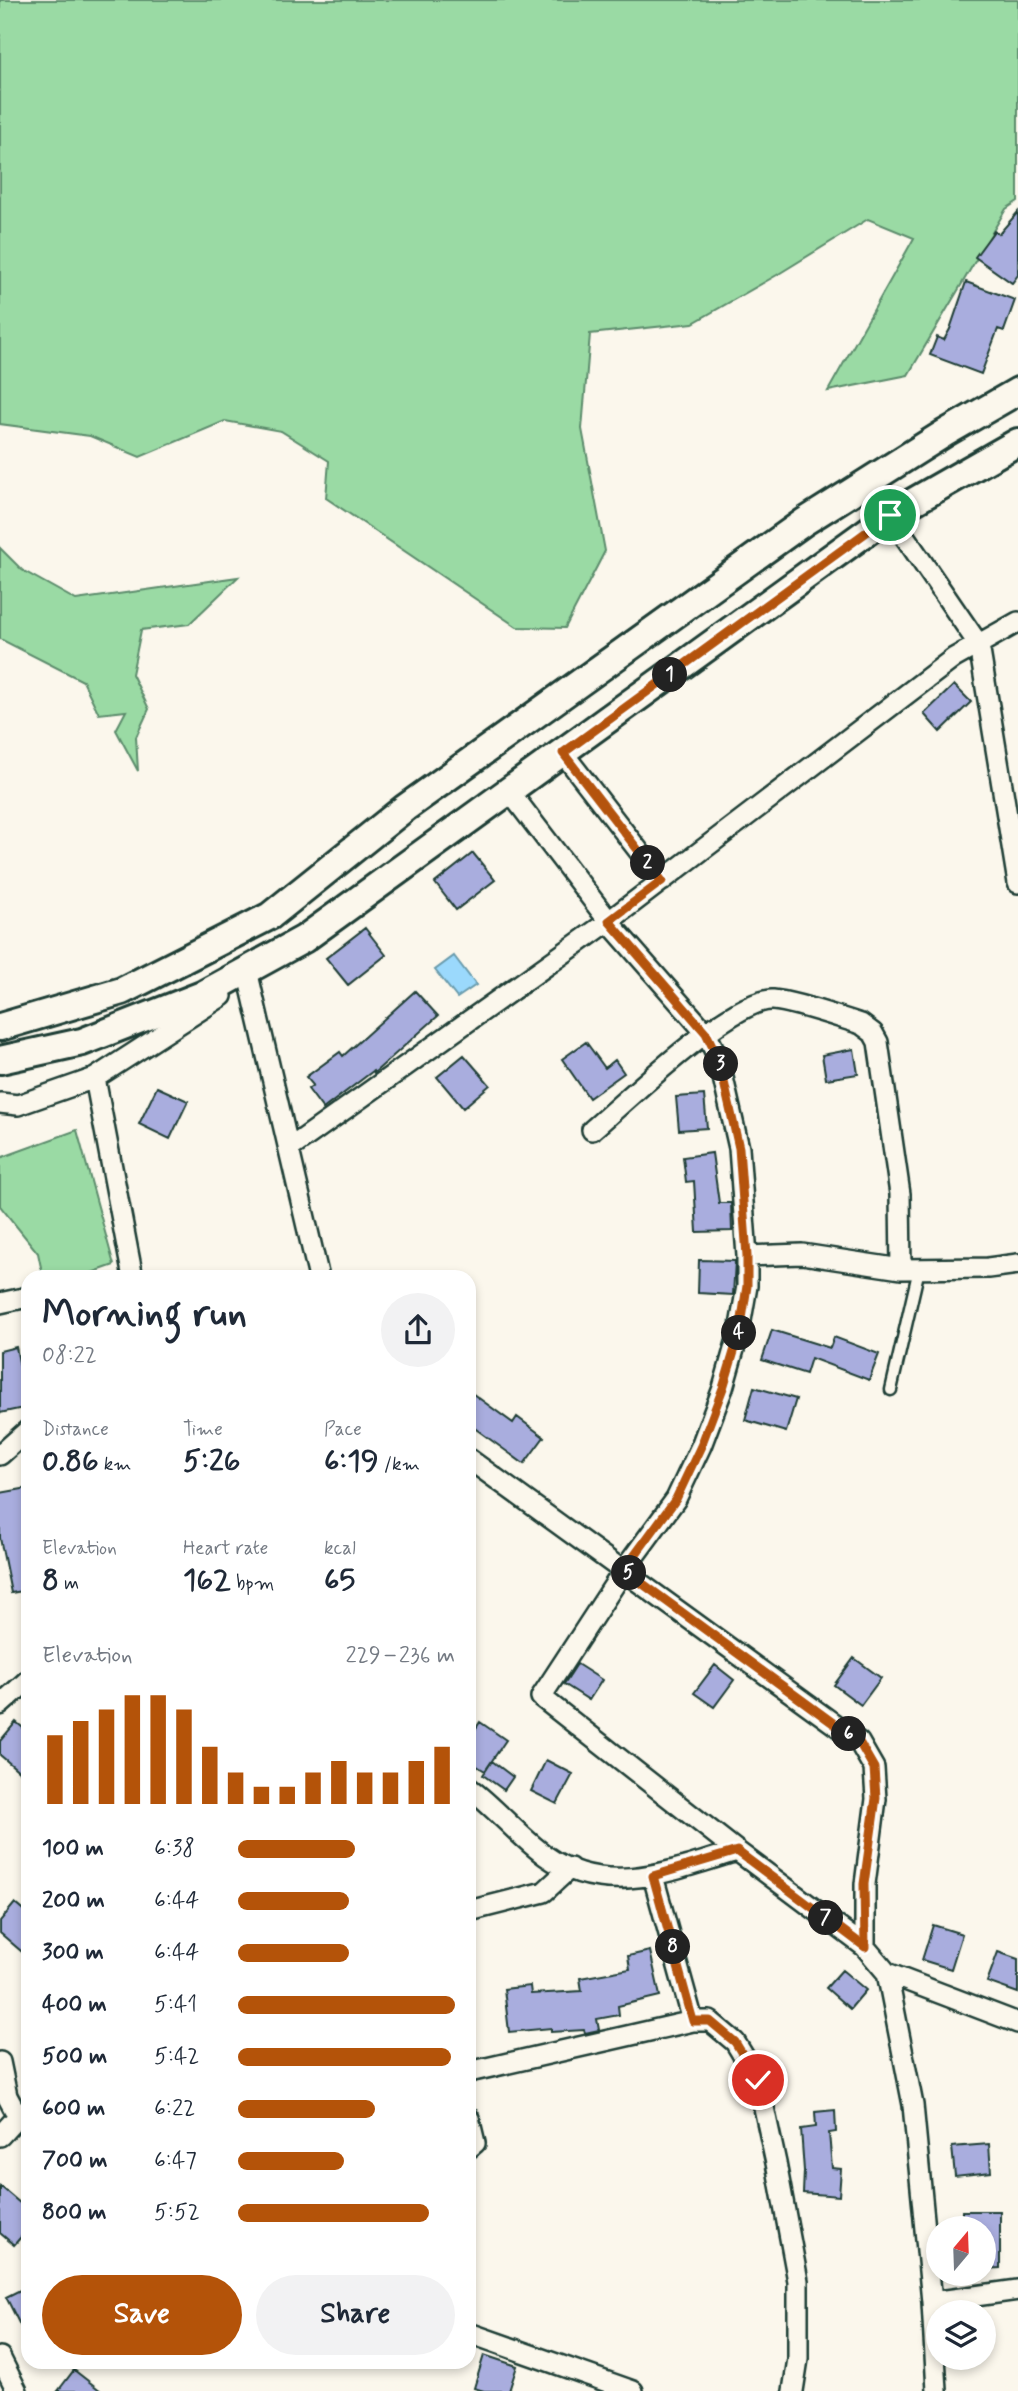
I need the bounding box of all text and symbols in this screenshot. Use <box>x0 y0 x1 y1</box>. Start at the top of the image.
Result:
pin <box>860 485 920 545</box>
icon: arrive <box>871 496 909 534</box>
pin: 1 <box>652 658 688 692</box>
text: 1 <box>665 662 674 687</box>
pin: 2 <box>630 846 666 880</box>
text: 2 <box>643 850 652 875</box>
pin: 3 <box>704 1046 738 1082</box>
text: 3 <box>716 1051 725 1076</box>
text: Morning run <box>42 1290 247 1339</box>
button: share <box>381 1293 455 1367</box>
pin: 4 <box>722 1316 756 1350</box>
text: 4 <box>733 1320 744 1345</box>
text: 08:22 <box>42 1341 97 1371</box>
text: Distance <box>42 1417 109 1442</box>
text: Time <box>183 1417 223 1442</box>
text: Pace <box>324 1417 362 1442</box>
text: 0.86 <box>42 1442 99 1481</box>
text: 5:26 <box>183 1442 240 1481</box>
text: 6:19 <box>324 1442 379 1481</box>
text: km <box>99 1452 131 1477</box>
text: /km <box>379 1452 420 1477</box>
text: Elevation <box>42 1536 117 1561</box>
text: Heart rate <box>183 1536 268 1561</box>
text: kcal <box>324 1536 356 1561</box>
pin: 5 <box>612 1556 646 1590</box>
text: 5 <box>623 1560 634 1585</box>
text: 8 <box>42 1561 59 1600</box>
text: 162 <box>183 1561 231 1600</box>
text: 65 <box>324 1561 355 1600</box>
text: m <box>59 1571 79 1596</box>
text: bpm <box>231 1571 274 1596</box>
text: Elevation <box>42 1641 133 1671</box>
text: 229–236 m <box>345 1641 455 1671</box>
pin: 6 <box>832 1716 866 1752</box>
text: 6 <box>844 1721 853 1746</box>
text: 100 m <box>42 1834 104 1864</box>
text: 6:38 <box>154 1834 195 1864</box>
text: 200 m <box>42 1886 105 1916</box>
text: 6:44 <box>154 1886 199 1916</box>
pin: 7 <box>808 1900 844 1936</box>
text: 7 <box>820 1905 831 1930</box>
pin: 8 <box>656 1930 690 1965</box>
text: 8 <box>667 1934 678 1959</box>
text: 300 m <box>42 1938 104 1968</box>
text: 6:44 <box>154 1938 199 1968</box>
text: 400 m <box>42 1990 107 2020</box>
text: 5:41 <box>154 1990 197 2020</box>
text: 500 m <box>42 2042 107 2072</box>
text: 5:42 <box>154 2042 199 2072</box>
pin <box>728 2050 788 2110</box>
icon: check <box>739 2061 777 2099</box>
text: 600 m <box>42 2094 105 2124</box>
text: 6:22 <box>154 2094 195 2124</box>
text: 700 m <box>42 2146 107 2176</box>
text: 6:47 <box>154 2146 197 2176</box>
text: 800 m <box>42 2198 106 2228</box>
text: 5:52 <box>154 2198 200 2228</box>
north arrow <box>926 2216 996 2286</box>
map controls <box>926 2216 996 2370</box>
button: Save <box>42 2275 242 2355</box>
button: Share <box>256 2275 455 2355</box>
button: layers <box>926 2300 996 2370</box>

